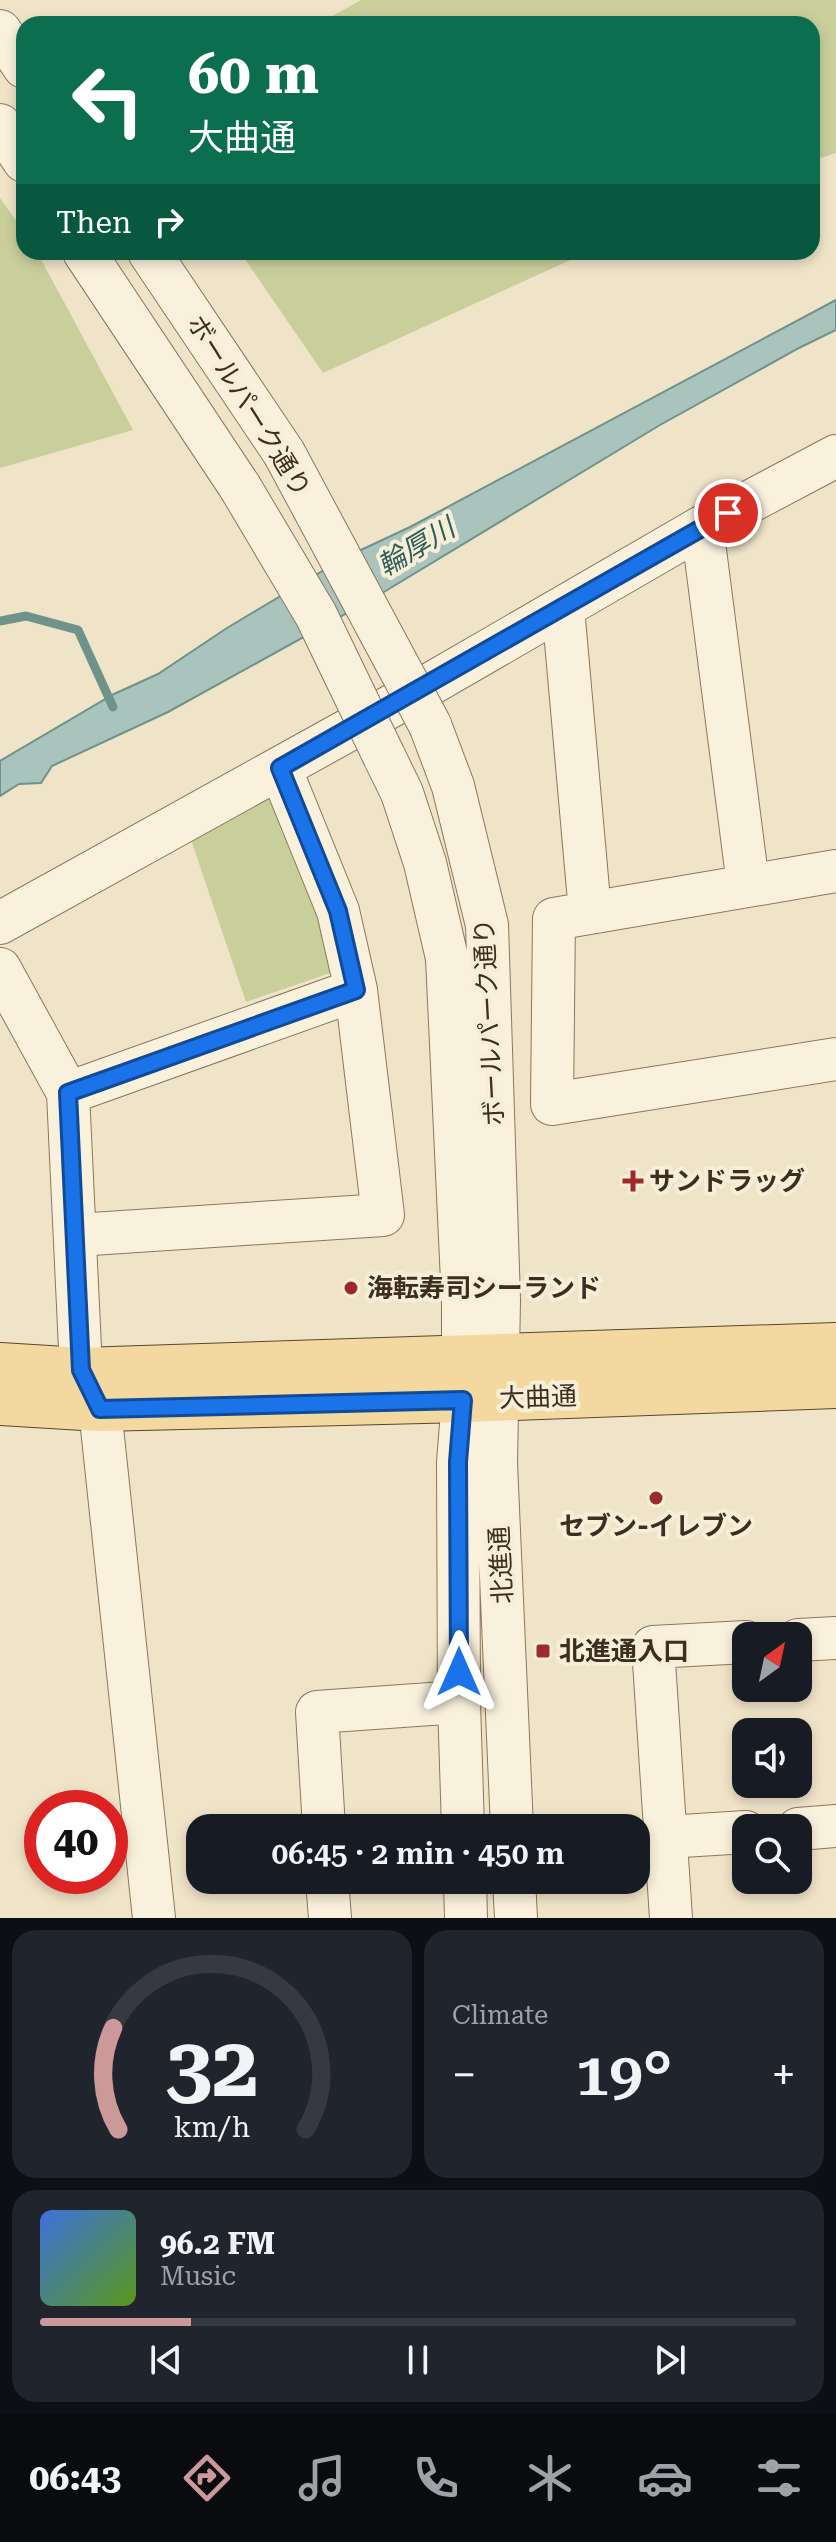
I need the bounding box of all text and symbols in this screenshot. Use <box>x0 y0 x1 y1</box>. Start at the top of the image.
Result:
text: 60 m <box>188 41 319 107</box>
icon: left <box>56 48 160 152</box>
text: 大曲通 <box>188 117 296 159</box>
icon: right <box>147 200 191 244</box>
text: Then <box>56 205 131 240</box>
street label: ボールパーク通り <box>181 310 317 502</box>
pin <box>694 479 762 547</box>
icon: arrive <box>706 491 750 535</box>
water label: 輪厚川 <box>371 510 463 583</box>
street label: ボールパーク通り <box>469 917 509 1127</box>
place label: サンドラッグ <box>649 1166 805 1196</box>
marker: サンドラッグ <box>624 1172 642 1190</box>
place label: 海転寿司シーランド <box>367 1273 601 1303</box>
marker: 海転寿司シーランド <box>342 1279 360 1297</box>
street label: 大曲通 <box>498 1381 578 1413</box>
marker: セブン-イレブン <box>647 1489 665 1507</box>
place label: セブン-イレブン <box>559 1511 753 1541</box>
street label: 北進通 <box>484 1525 518 1605</box>
north arrow <box>732 1622 812 1702</box>
map controls <box>732 1622 812 1894</box>
position arrow <box>417 1630 501 1714</box>
place label: 北進通入口 <box>559 1636 689 1666</box>
marker: 北進通入口 <box>534 1642 552 1660</box>
button: sound <box>732 1718 812 1798</box>
speed limit sign: 40 <box>24 1790 128 1894</box>
button: search <box>732 1814 812 1894</box>
text: 06:45 · 2 min · 450 m <box>272 1836 564 1871</box>
text: Climate <box>452 2000 548 2030</box>
text: 32 <box>165 2019 259 2116</box>
text: 19° <box>576 2039 672 2110</box>
text: − <box>452 2049 477 2101</box>
text: + <box>771 2049 796 2101</box>
text: km/h <box>174 2110 250 2144</box>
text: 96.2 FM <box>160 2226 275 2261</box>
text: Music <box>160 2261 236 2291</box>
icon: previous <box>144 2338 188 2382</box>
icon: pause <box>396 2338 440 2382</box>
icon: next <box>648 2338 692 2382</box>
icon: directions <box>179 2450 235 2506</box>
icon: music <box>294 2450 350 2506</box>
icon: phone <box>408 2450 464 2506</box>
icon: climate <box>522 2450 578 2506</box>
icon: car <box>637 2450 693 2506</box>
icon: filters <box>751 2450 807 2506</box>
text: 06:43 <box>29 2457 121 2499</box>

